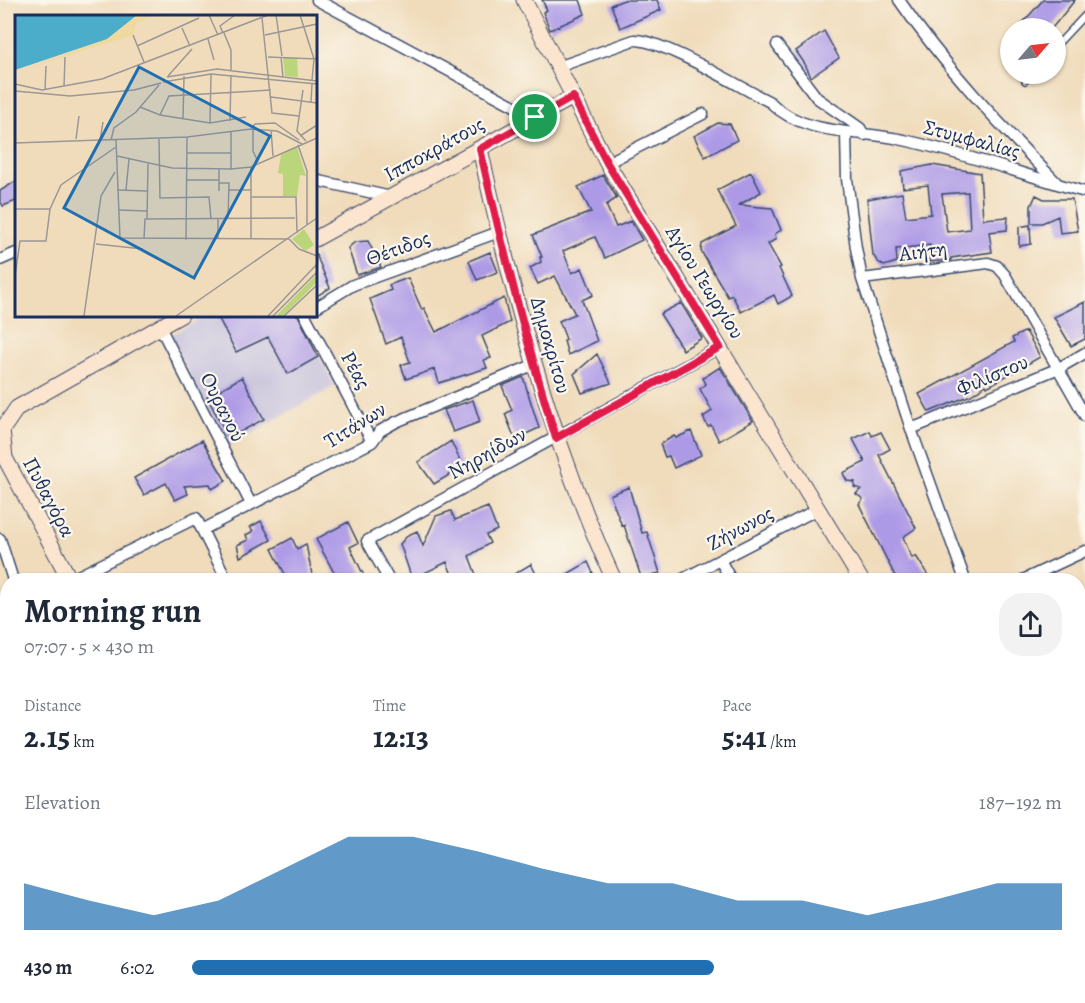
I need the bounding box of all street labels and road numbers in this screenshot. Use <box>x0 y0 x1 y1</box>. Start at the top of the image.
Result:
street label: Ιπποκράτους <box>379 110 489 188</box>
street label: Στυμφαλίας <box>921 113 1023 165</box>
street label: Αγίου Γεωργίου <box>658 219 751 344</box>
street label: Θέτιδος <box>362 224 434 272</box>
street label: Αιήτη <box>896 234 949 268</box>
street label: Δημοκρίτου <box>524 293 578 397</box>
street label: Ρέας <box>334 346 378 394</box>
street label: Φιλίστου <box>952 347 1032 403</box>
street label: Ουρανού <box>194 368 252 446</box>
street label: Τιτάνων <box>319 395 392 455</box>
street label: Νηρηίδων <box>443 420 532 486</box>
street label: Πυθαγόρα <box>16 452 82 542</box>
street label: Ζήνωνος <box>702 499 778 557</box>

